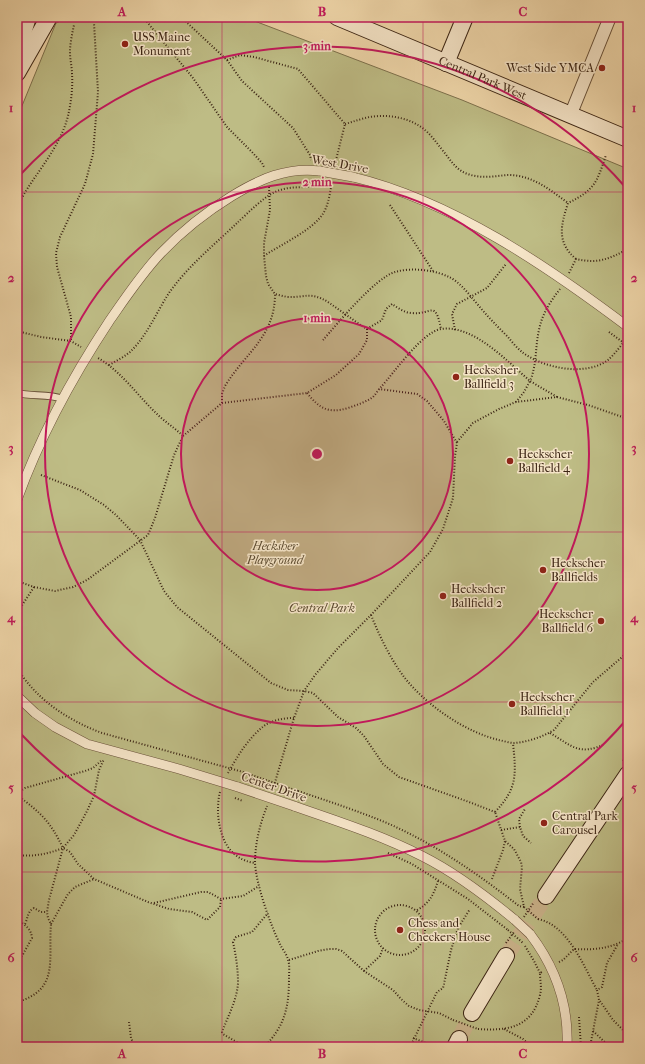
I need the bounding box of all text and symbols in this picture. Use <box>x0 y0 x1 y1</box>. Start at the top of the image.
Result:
text: A <box>117 4 127 19</box>
text: B <box>318 4 327 19</box>
text: C <box>519 4 528 19</box>
place label: USS Maine Monument <box>133 30 191 58</box>
marker: USS Maine Monument <box>120 39 130 49</box>
text: 3 min <box>303 39 332 54</box>
street label: Central Park West <box>437 53 529 103</box>
place label: West Side YMCA <box>505 61 594 75</box>
marker: West Side YMCA <box>597 63 607 73</box>
text: 1 <box>9 100 14 115</box>
text: 1 <box>632 100 637 115</box>
street label: West Drive <box>309 152 370 176</box>
text: 2 min <box>302 175 333 189</box>
text: 2 <box>8 270 15 285</box>
text: 2 <box>631 270 638 285</box>
text: 1 min <box>303 311 332 325</box>
place label: Heckscher Ballfield 3 <box>464 363 519 391</box>
marker: Heckscher Ballfield 3 <box>451 372 461 382</box>
text: 3 <box>8 440 14 456</box>
text: 3 <box>631 440 637 456</box>
centre of rings <box>310 447 324 461</box>
place label: Heckscher Ballfield 4 <box>518 447 573 475</box>
marker: Heckscher Ballfield 4 <box>505 456 515 466</box>
park label: Hecksher Playground <box>246 539 305 567</box>
place label: Heckscher Ballfields <box>551 556 606 584</box>
marker: Heckscher Ballfields <box>538 565 548 575</box>
place label: Heckscher Ballfield 2 <box>451 582 506 610</box>
marker: Heckscher Ballfield 2 <box>438 591 448 601</box>
park label: Central Park <box>289 601 355 615</box>
place label: Heckscher Ballfield 6 <box>539 607 594 635</box>
text: 4 <box>6 610 16 626</box>
text: 4 <box>629 610 639 626</box>
marker: Heckscher Ballfield 6 <box>596 616 606 626</box>
place label: Heckscher Ballfield 1 <box>520 690 575 718</box>
marker: Heckscher Ballfield 1 <box>507 699 517 709</box>
street label: Center Drive <box>240 769 309 805</box>
text: 5 <box>8 780 14 795</box>
text: 5 <box>631 780 637 795</box>
place label: Central Park Carousel <box>552 809 618 837</box>
marker: Central Park Carousel <box>539 818 549 828</box>
place label: Chess and Checkers House <box>408 916 491 944</box>
marker: Chess and Checkers House <box>395 925 405 935</box>
text: 6 <box>7 950 15 965</box>
text: 6 <box>630 950 638 965</box>
text: A <box>117 1046 127 1061</box>
text: B <box>318 1046 327 1061</box>
text: C <box>519 1046 528 1061</box>

